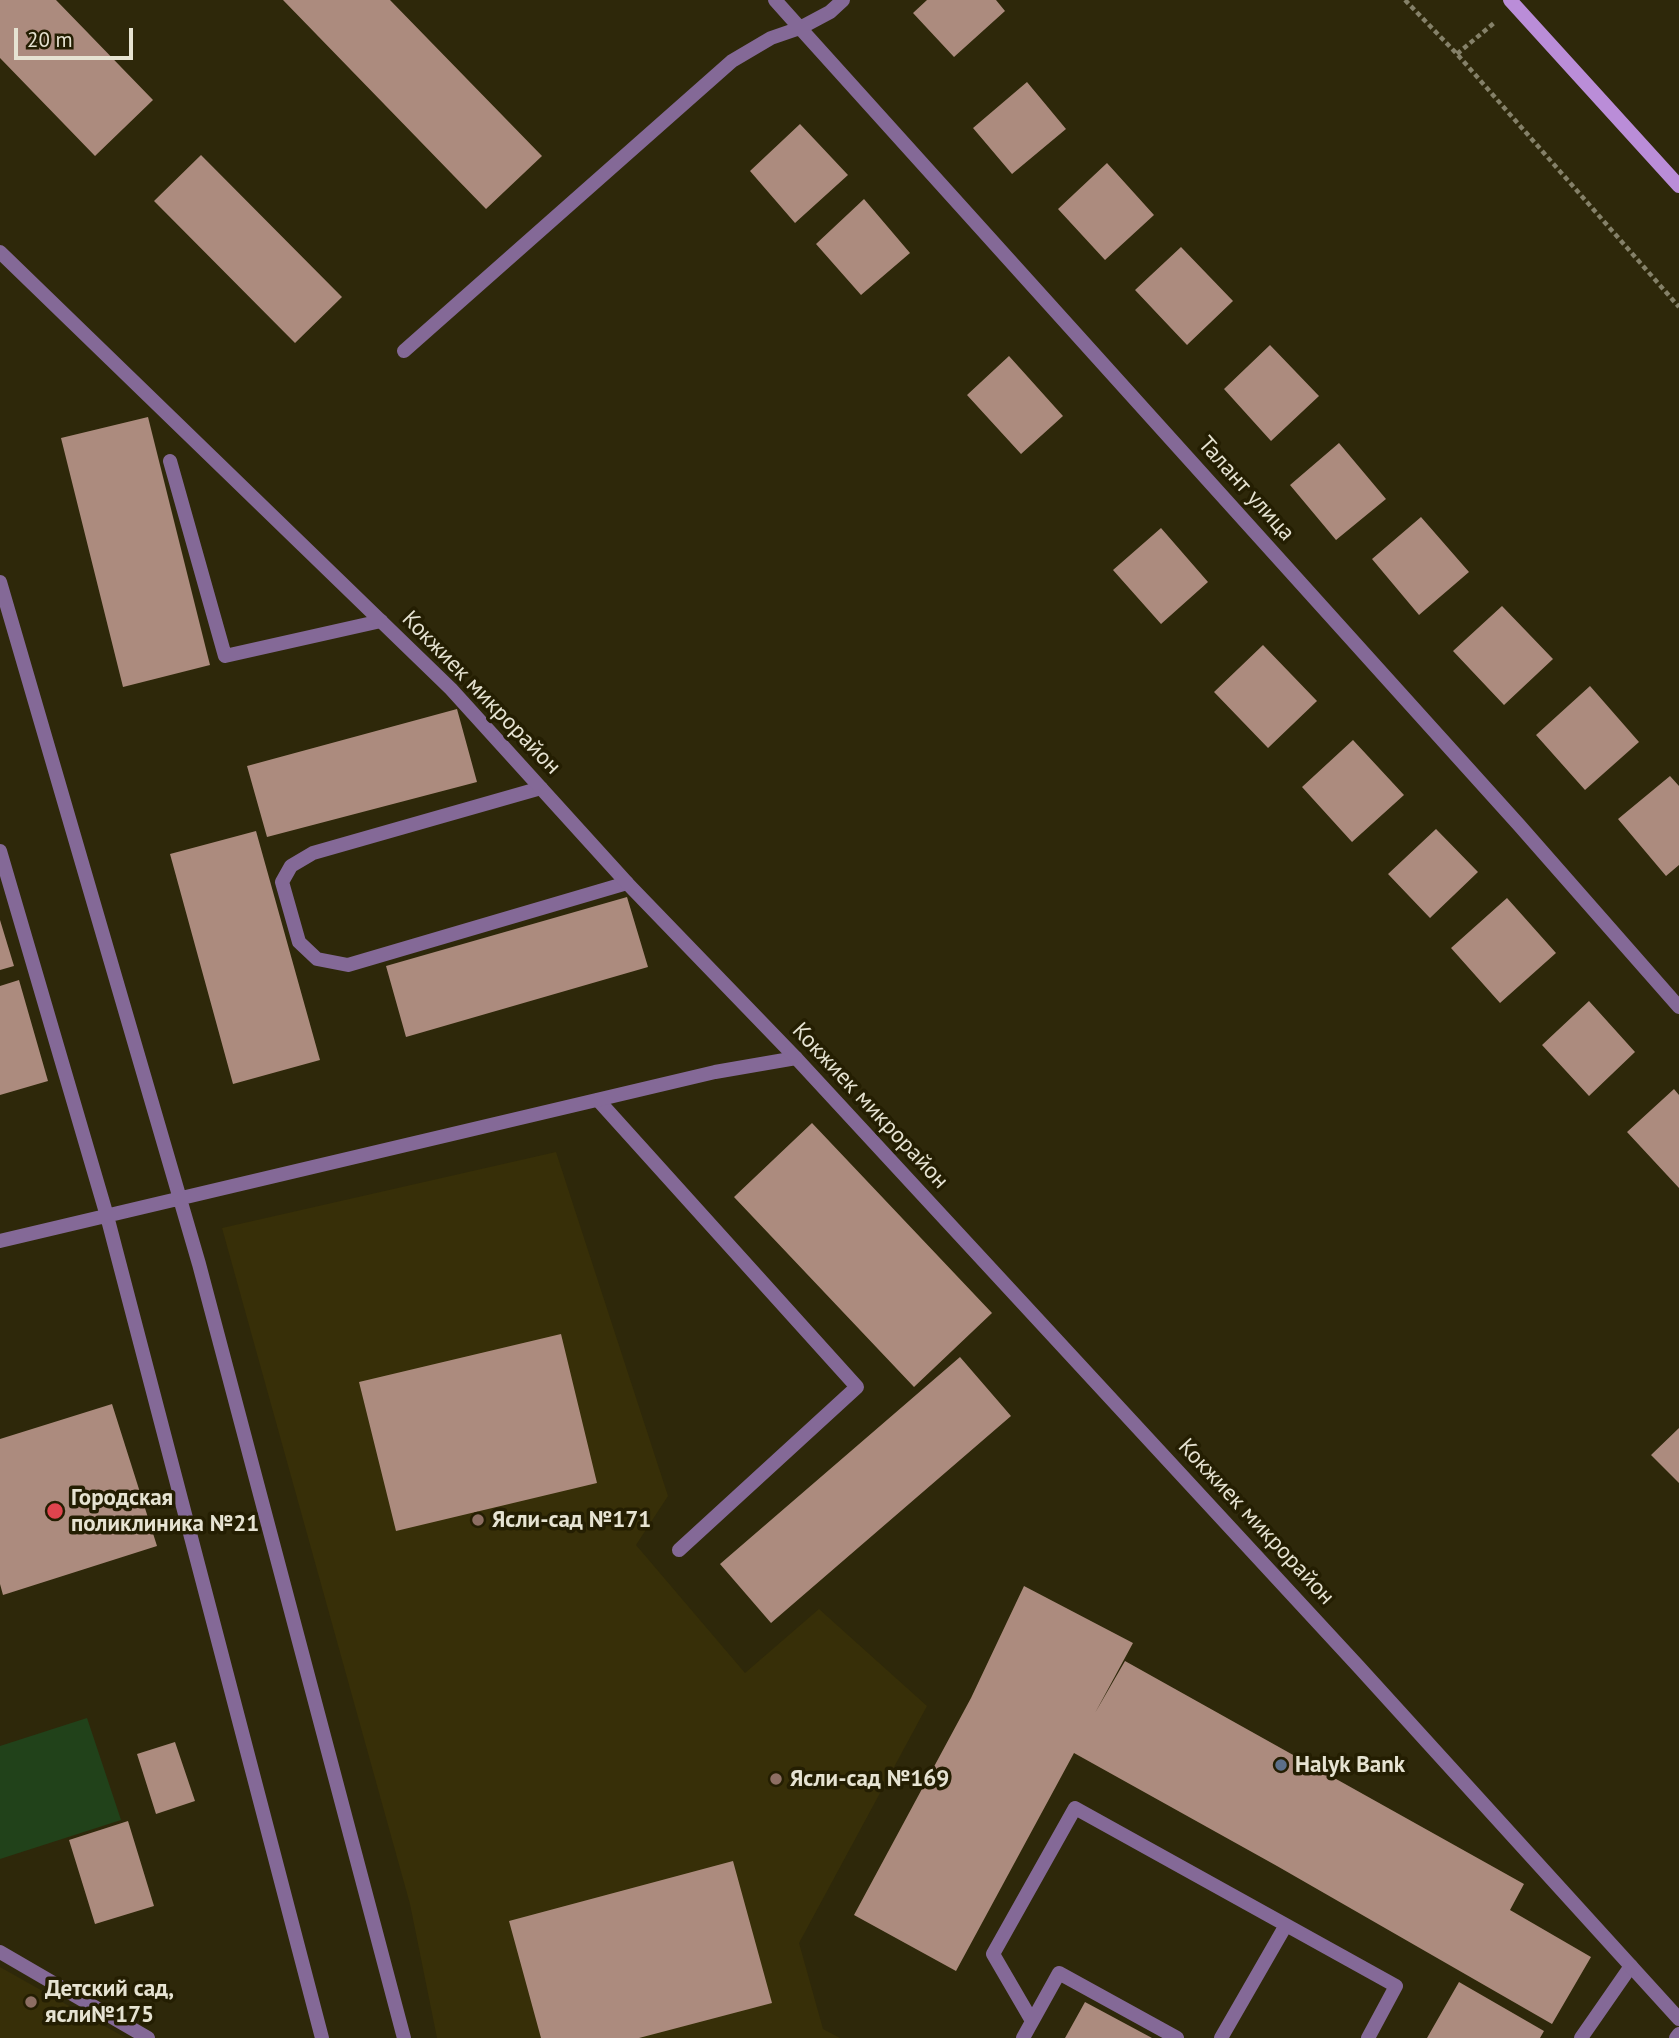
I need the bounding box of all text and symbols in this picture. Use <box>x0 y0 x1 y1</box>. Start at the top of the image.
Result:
scale bar <box>18 14 136 58</box>
text: 20 m <box>27 26 73 53</box>
street label: Талант улица <box>1192 431 1300 547</box>
street label: Кокжиек микрорайон <box>396 605 566 781</box>
street label: Кокжиек микрорайон <box>786 1017 954 1195</box>
street label: Кокжиек микрорайон <box>1172 1433 1340 1611</box>
place label: Городская поликлиника №21 <box>71 1484 259 1538</box>
marker: Городская поликлиника №21 <box>45 1501 65 1521</box>
place label: Ясли-сад №171 <box>492 1506 651 1534</box>
marker: Ясли-сад №171 <box>470 1512 486 1528</box>
place label: Halyk Bank <box>1295 1751 1405 1779</box>
marker: Halyk Bank <box>1273 1757 1289 1773</box>
place label: Ясли-сад №169 <box>790 1765 949 1793</box>
marker: Ясли-сад №169 <box>768 1771 784 1787</box>
place label: Детский сад, ясли№175 <box>45 1975 174 2029</box>
marker: Детский сад, ясли№175 <box>23 1994 39 2010</box>

